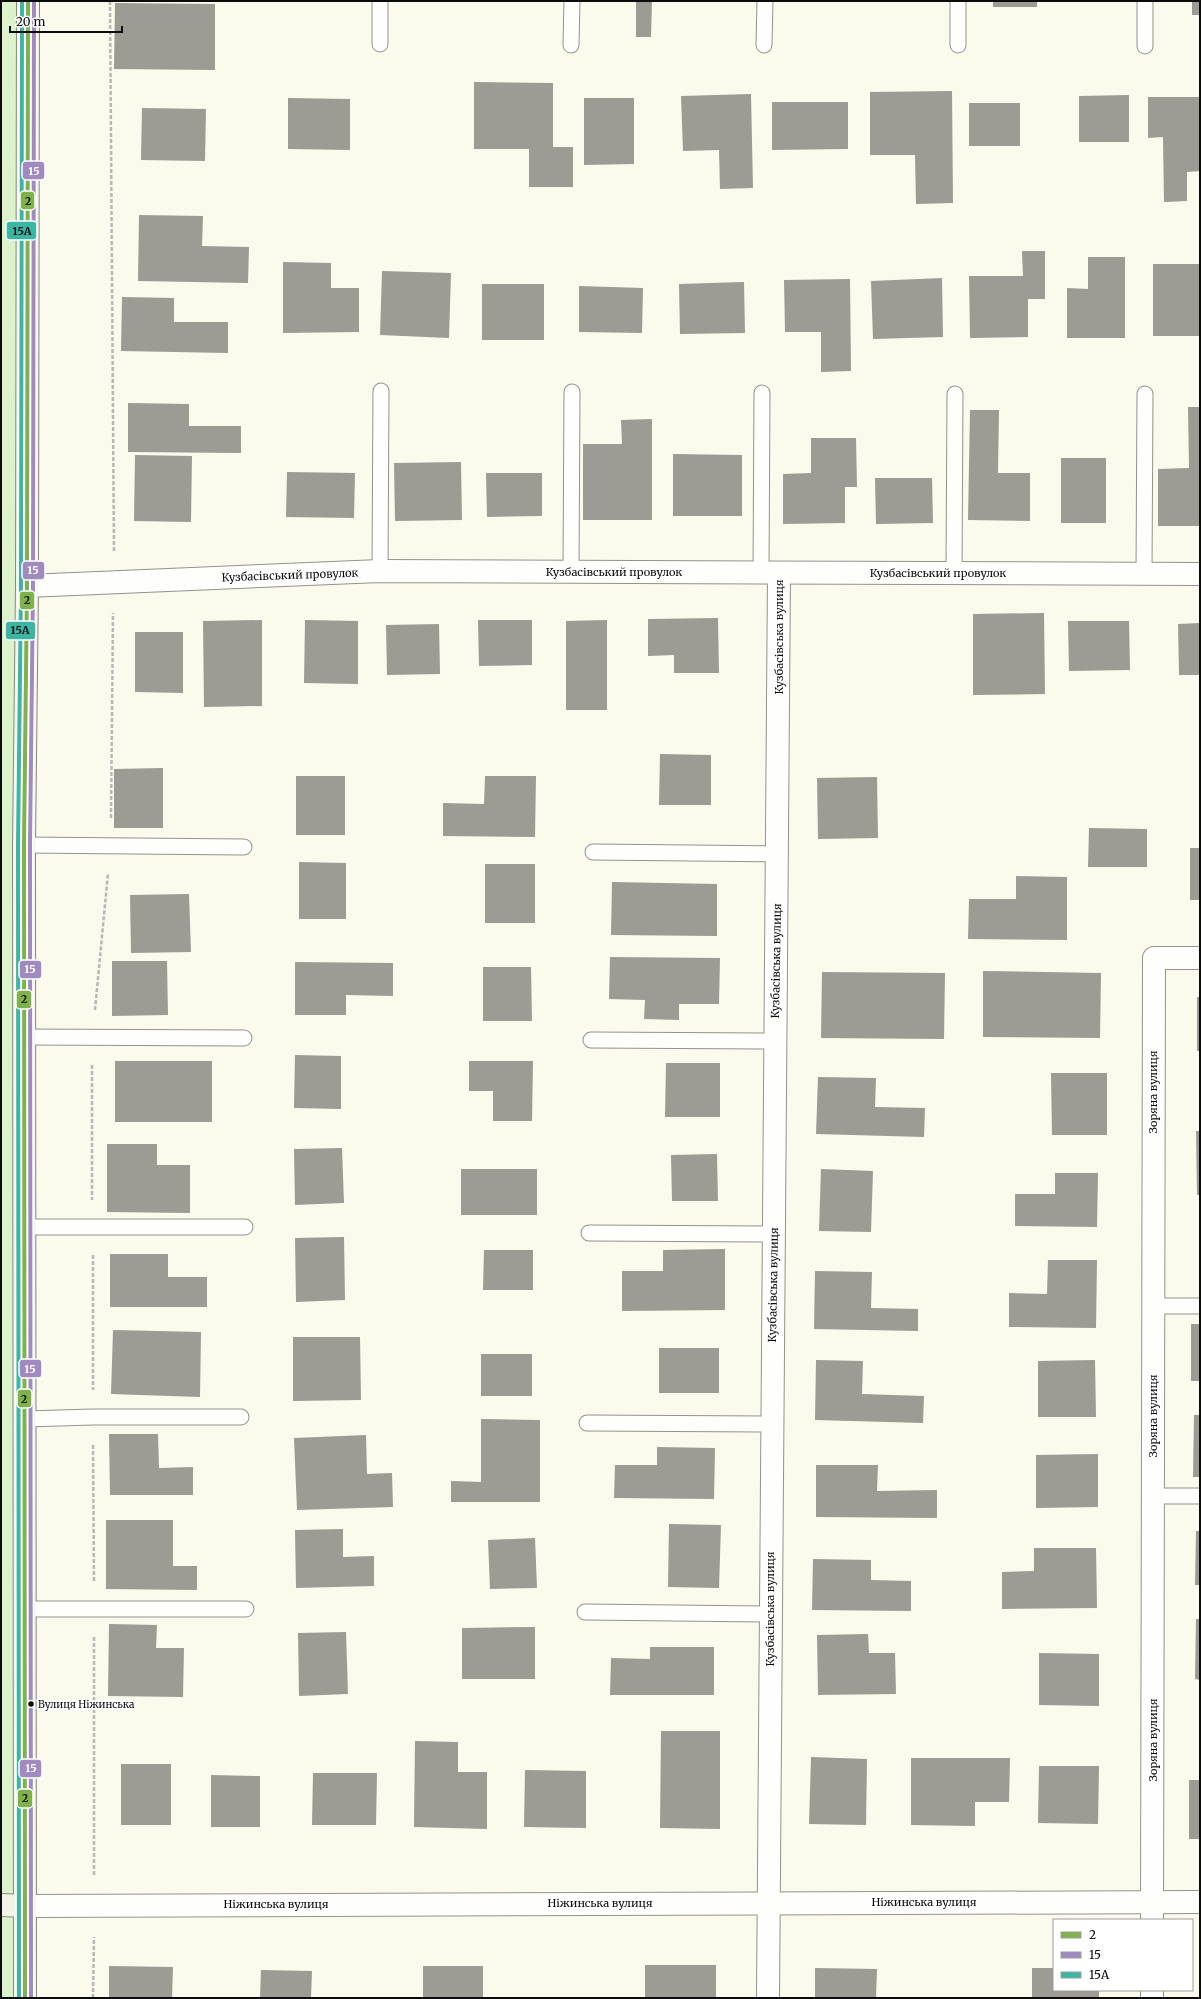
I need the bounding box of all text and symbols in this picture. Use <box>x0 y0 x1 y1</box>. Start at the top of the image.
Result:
scale bar <box>10 8 122 34</box>
text: 20 m <box>16 14 45 29</box>
line badge: 15 <box>22 161 45 180</box>
text: 15 <box>28 164 40 178</box>
line badge: 2 <box>20 191 35 210</box>
text: 2 <box>25 194 32 208</box>
line badge: 15А <box>6 221 37 240</box>
text: 15А <box>13 224 32 238</box>
line badge: 15 <box>22 561 45 580</box>
text: 15 <box>27 563 39 577</box>
street label: Кузбасівський провулок <box>546 565 682 579</box>
street label: Кузбасівський провулок <box>221 566 359 584</box>
street label: Кузбасівський провулок <box>870 566 1006 580</box>
street label: Кузбасівська вулиця <box>772 579 786 695</box>
line badge: 2 <box>19 591 35 610</box>
text: 2 <box>24 593 31 607</box>
line badge: 15А <box>5 621 36 640</box>
text: 15А <box>11 623 30 637</box>
street label: Кузбасівська вулиця <box>768 903 784 1019</box>
line badge: 15 <box>19 960 42 979</box>
text: 15 <box>24 962 36 976</box>
line badge: 2 <box>16 990 32 1009</box>
text: 2 <box>21 992 28 1006</box>
street label: Зоряна вулиця <box>1146 1050 1160 1134</box>
street label: Кузбасівська вулиця <box>765 1227 781 1343</box>
line badge: 15 <box>19 1359 42 1378</box>
text: 15 <box>24 1362 36 1376</box>
street label: Зоряна вулиця <box>1146 1374 1160 1458</box>
line badge: 2 <box>17 1389 32 1408</box>
text: 2 <box>21 1392 28 1406</box>
street label: Кузбасівська вулиця <box>763 1551 777 1667</box>
place label: Вулиця Ніжинська <box>38 1698 135 1711</box>
street label: Зоряна вулиця <box>1146 1698 1160 1782</box>
marker: Вулиця Ніжинська <box>26 1699 36 1709</box>
line badge: 15 <box>19 1759 42 1778</box>
text: 15 <box>25 1761 37 1775</box>
line badge: 2 <box>17 1789 33 1808</box>
text: 2 <box>22 1791 29 1805</box>
street label: Ніжинська вулиця <box>871 1895 977 1909</box>
street label: Ніжинська вулиця <box>547 1896 653 1910</box>
street label: Ніжинська вулиця <box>223 1897 329 1911</box>
legend <box>1053 1919 1193 1991</box>
text: 2 <box>1089 1927 1096 1942</box>
text: 15 <box>1089 1947 1101 1962</box>
text: 15А <box>1089 1967 1110 1982</box>

